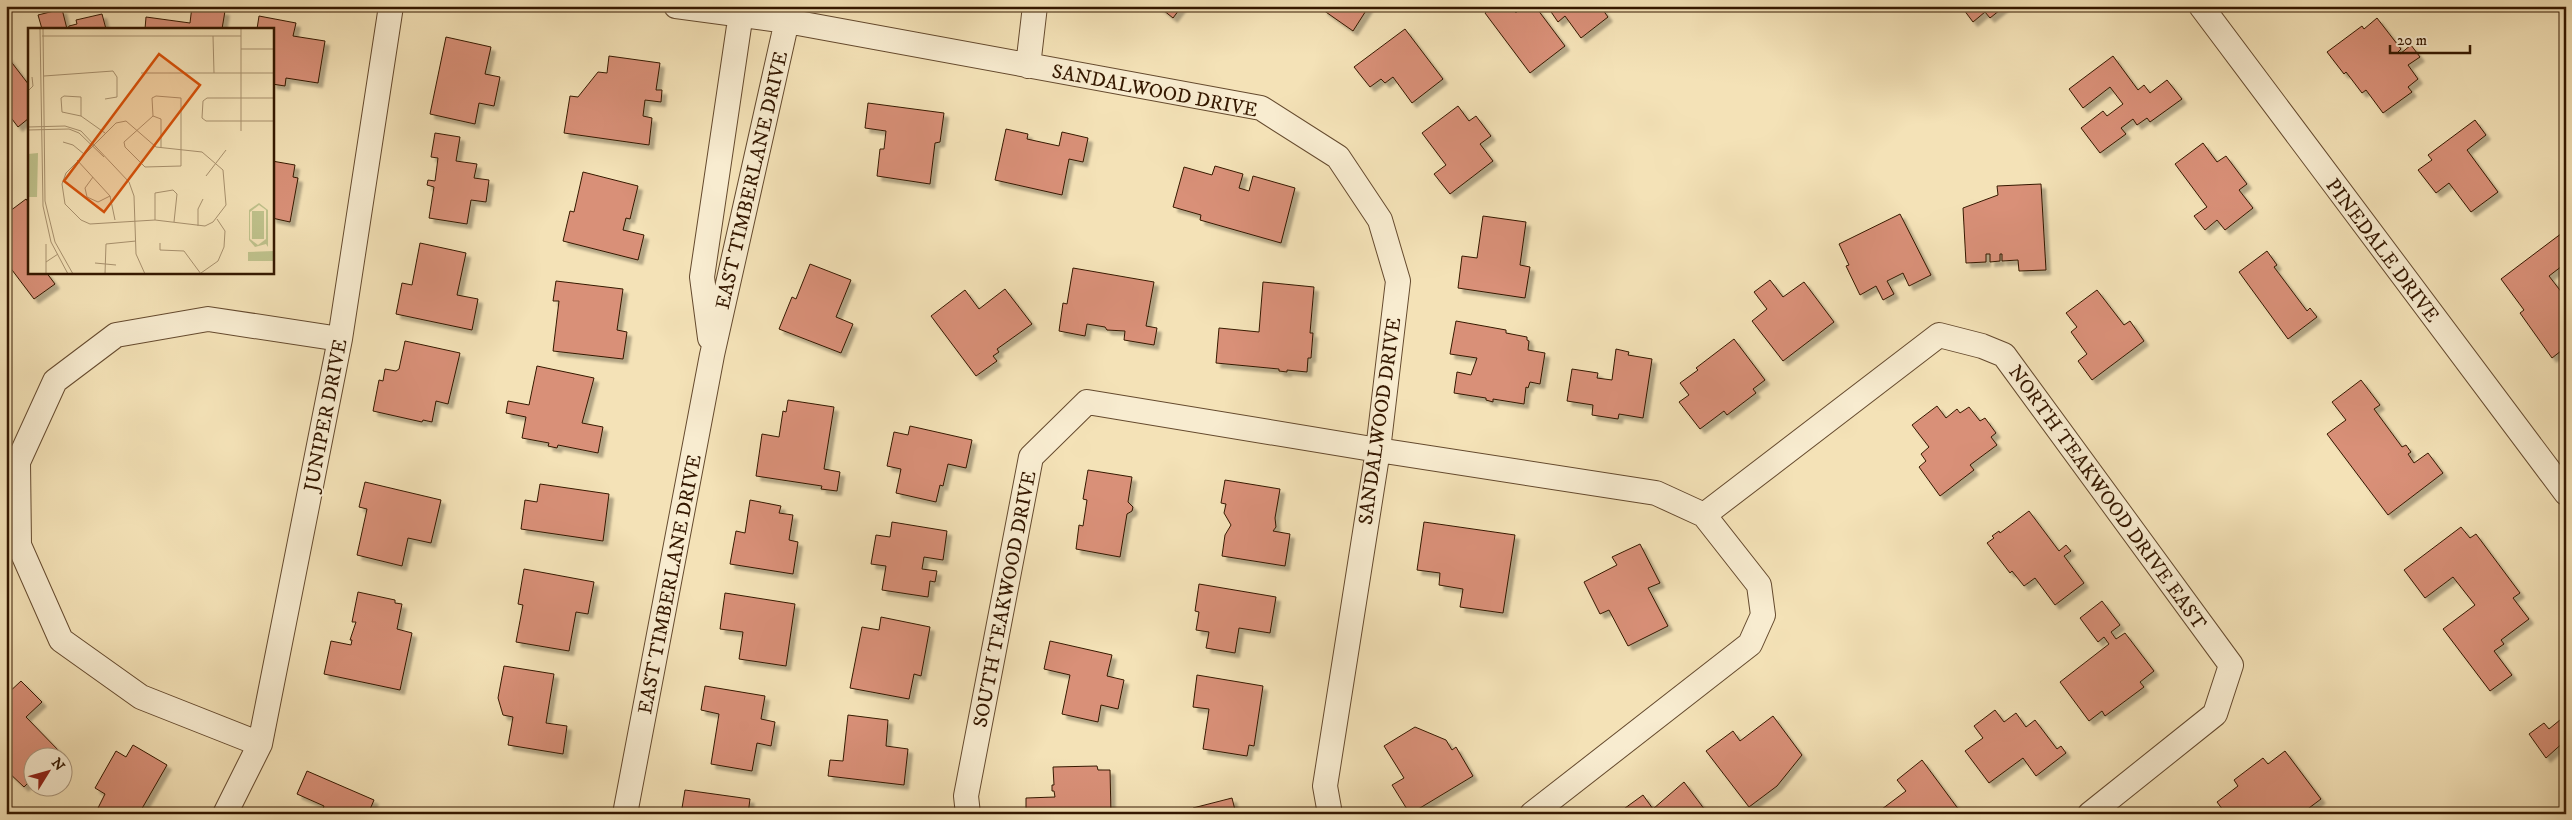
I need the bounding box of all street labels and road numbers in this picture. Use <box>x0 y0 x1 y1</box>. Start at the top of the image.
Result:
street label: EAST TIMBERLANE DRIVE <box>711 49 794 312</box>
street label: SANDALWOOD DRIVE <box>1050 59 1260 124</box>
street label: PINEDALE DRIVE <box>2320 174 2444 328</box>
street label: SANDALWOOD DRIVE <box>1354 316 1407 526</box>
street label: JUNIPER DRIVE <box>299 337 353 496</box>
street label: NORTH TEAKWOOD DRIVE EAST <box>2002 361 2211 635</box>
street label: EAST TIMBERLANE DRIVE <box>633 452 708 716</box>
street label: SOUTH TEAKWOOD DRIVE <box>968 469 1043 730</box>

